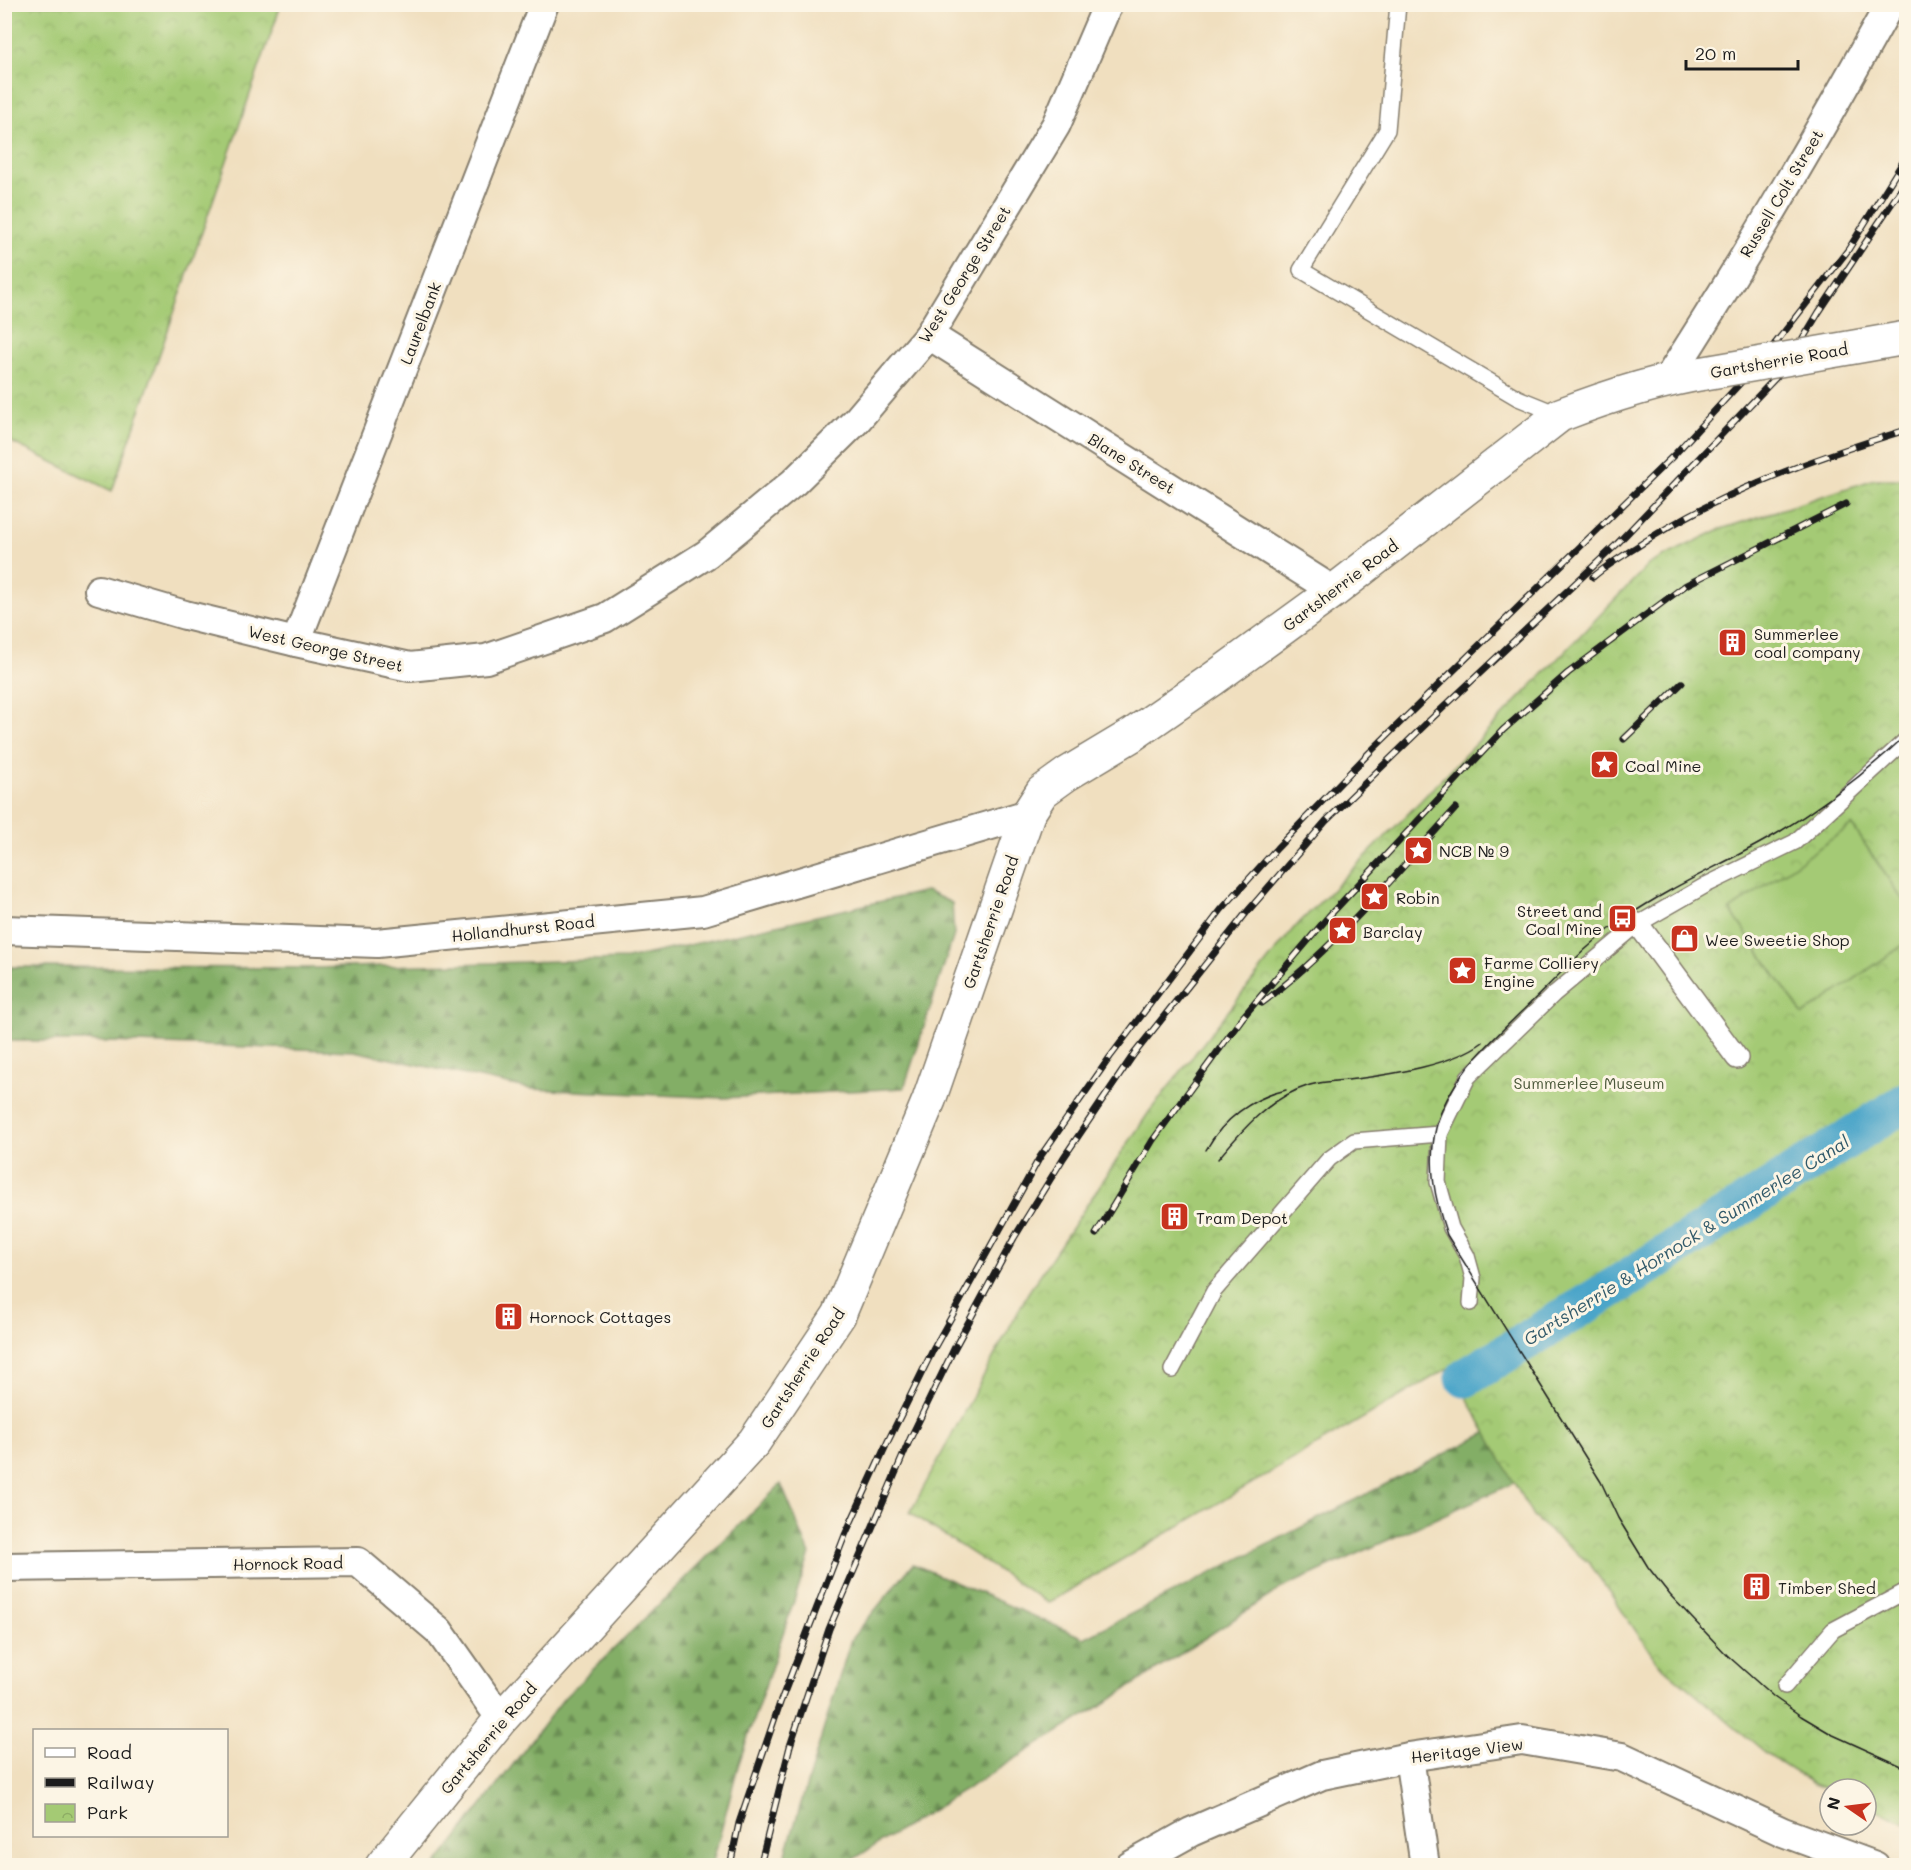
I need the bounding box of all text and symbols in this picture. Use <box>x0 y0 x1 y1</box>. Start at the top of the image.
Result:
scale bar <box>1686 33 1798 71</box>
text: 20 m <box>1695 41 1736 65</box>
street label: Russell Colt Street <box>1734 125 1828 261</box>
street label: West George Street <box>913 201 1015 347</box>
street label: Laurelbank <box>395 279 445 367</box>
street label: Gartsherrie Road <box>1709 338 1849 382</box>
street label: Blane Street <box>1085 428 1179 498</box>
street label: Gartsherrie Road <box>1278 535 1402 635</box>
street label: West George Street <box>246 620 406 676</box>
place label: Summerlee coal company <box>1754 623 1861 662</box>
building icon: Summerlee coal company <box>1717 626 1749 658</box>
place icon: Coal Mine <box>1588 749 1620 781</box>
place label: Coal Mine <box>1625 755 1701 776</box>
place icon: NCB № 9 <box>1402 834 1434 866</box>
place label: NCB № 9 <box>1439 840 1509 861</box>
street label: Gartsherrie Road <box>957 853 1023 991</box>
place icon: Robin <box>1359 881 1391 913</box>
place label: Robin <box>1396 887 1440 908</box>
place label: Street and Coal Mine <box>1517 900 1602 939</box>
bus stop icon: Street and Coal Mine <box>1607 903 1639 935</box>
street label: Hollandhurst Road <box>451 910 595 946</box>
place icon: Barclay <box>1326 915 1358 947</box>
place label: Barclay <box>1363 921 1423 942</box>
shop icon: Wee Sweetie Shop <box>1668 923 1700 955</box>
place label: Wee Sweetie Shop <box>1705 929 1850 950</box>
place label: Farme Colliery Engine <box>1484 952 1599 991</box>
place icon: Farme Colliery Engine <box>1447 955 1479 987</box>
park label: Summerlee Museum <box>1514 1072 1664 1093</box>
water label: Gartsherrie & Hornock & Summerlee Canal <box>1519 1129 1854 1351</box>
building icon: Tram Depot <box>1159 1201 1191 1233</box>
place label: Tram Depot <box>1196 1207 1288 1228</box>
building icon: Hornock Cottages <box>492 1300 524 1332</box>
street label: Gartsherrie Road <box>755 1304 849 1432</box>
place label: Hornock Cottages <box>529 1306 671 1327</box>
street label: Hornock Road <box>233 1552 343 1574</box>
building icon: Timber Shed <box>1741 1571 1773 1603</box>
place label: Timber Shed <box>1778 1577 1876 1598</box>
street label: Gartsherrie Road <box>435 1678 541 1798</box>
legend <box>33 1729 228 1837</box>
street label: Heritage View <box>1410 1733 1524 1767</box>
text: Road <box>87 1740 132 1764</box>
text: Railway <box>87 1770 154 1794</box>
north arrow <box>1818 1777 1878 1837</box>
text: N <box>1821 1795 1845 1812</box>
text: Park <box>87 1800 128 1824</box>

